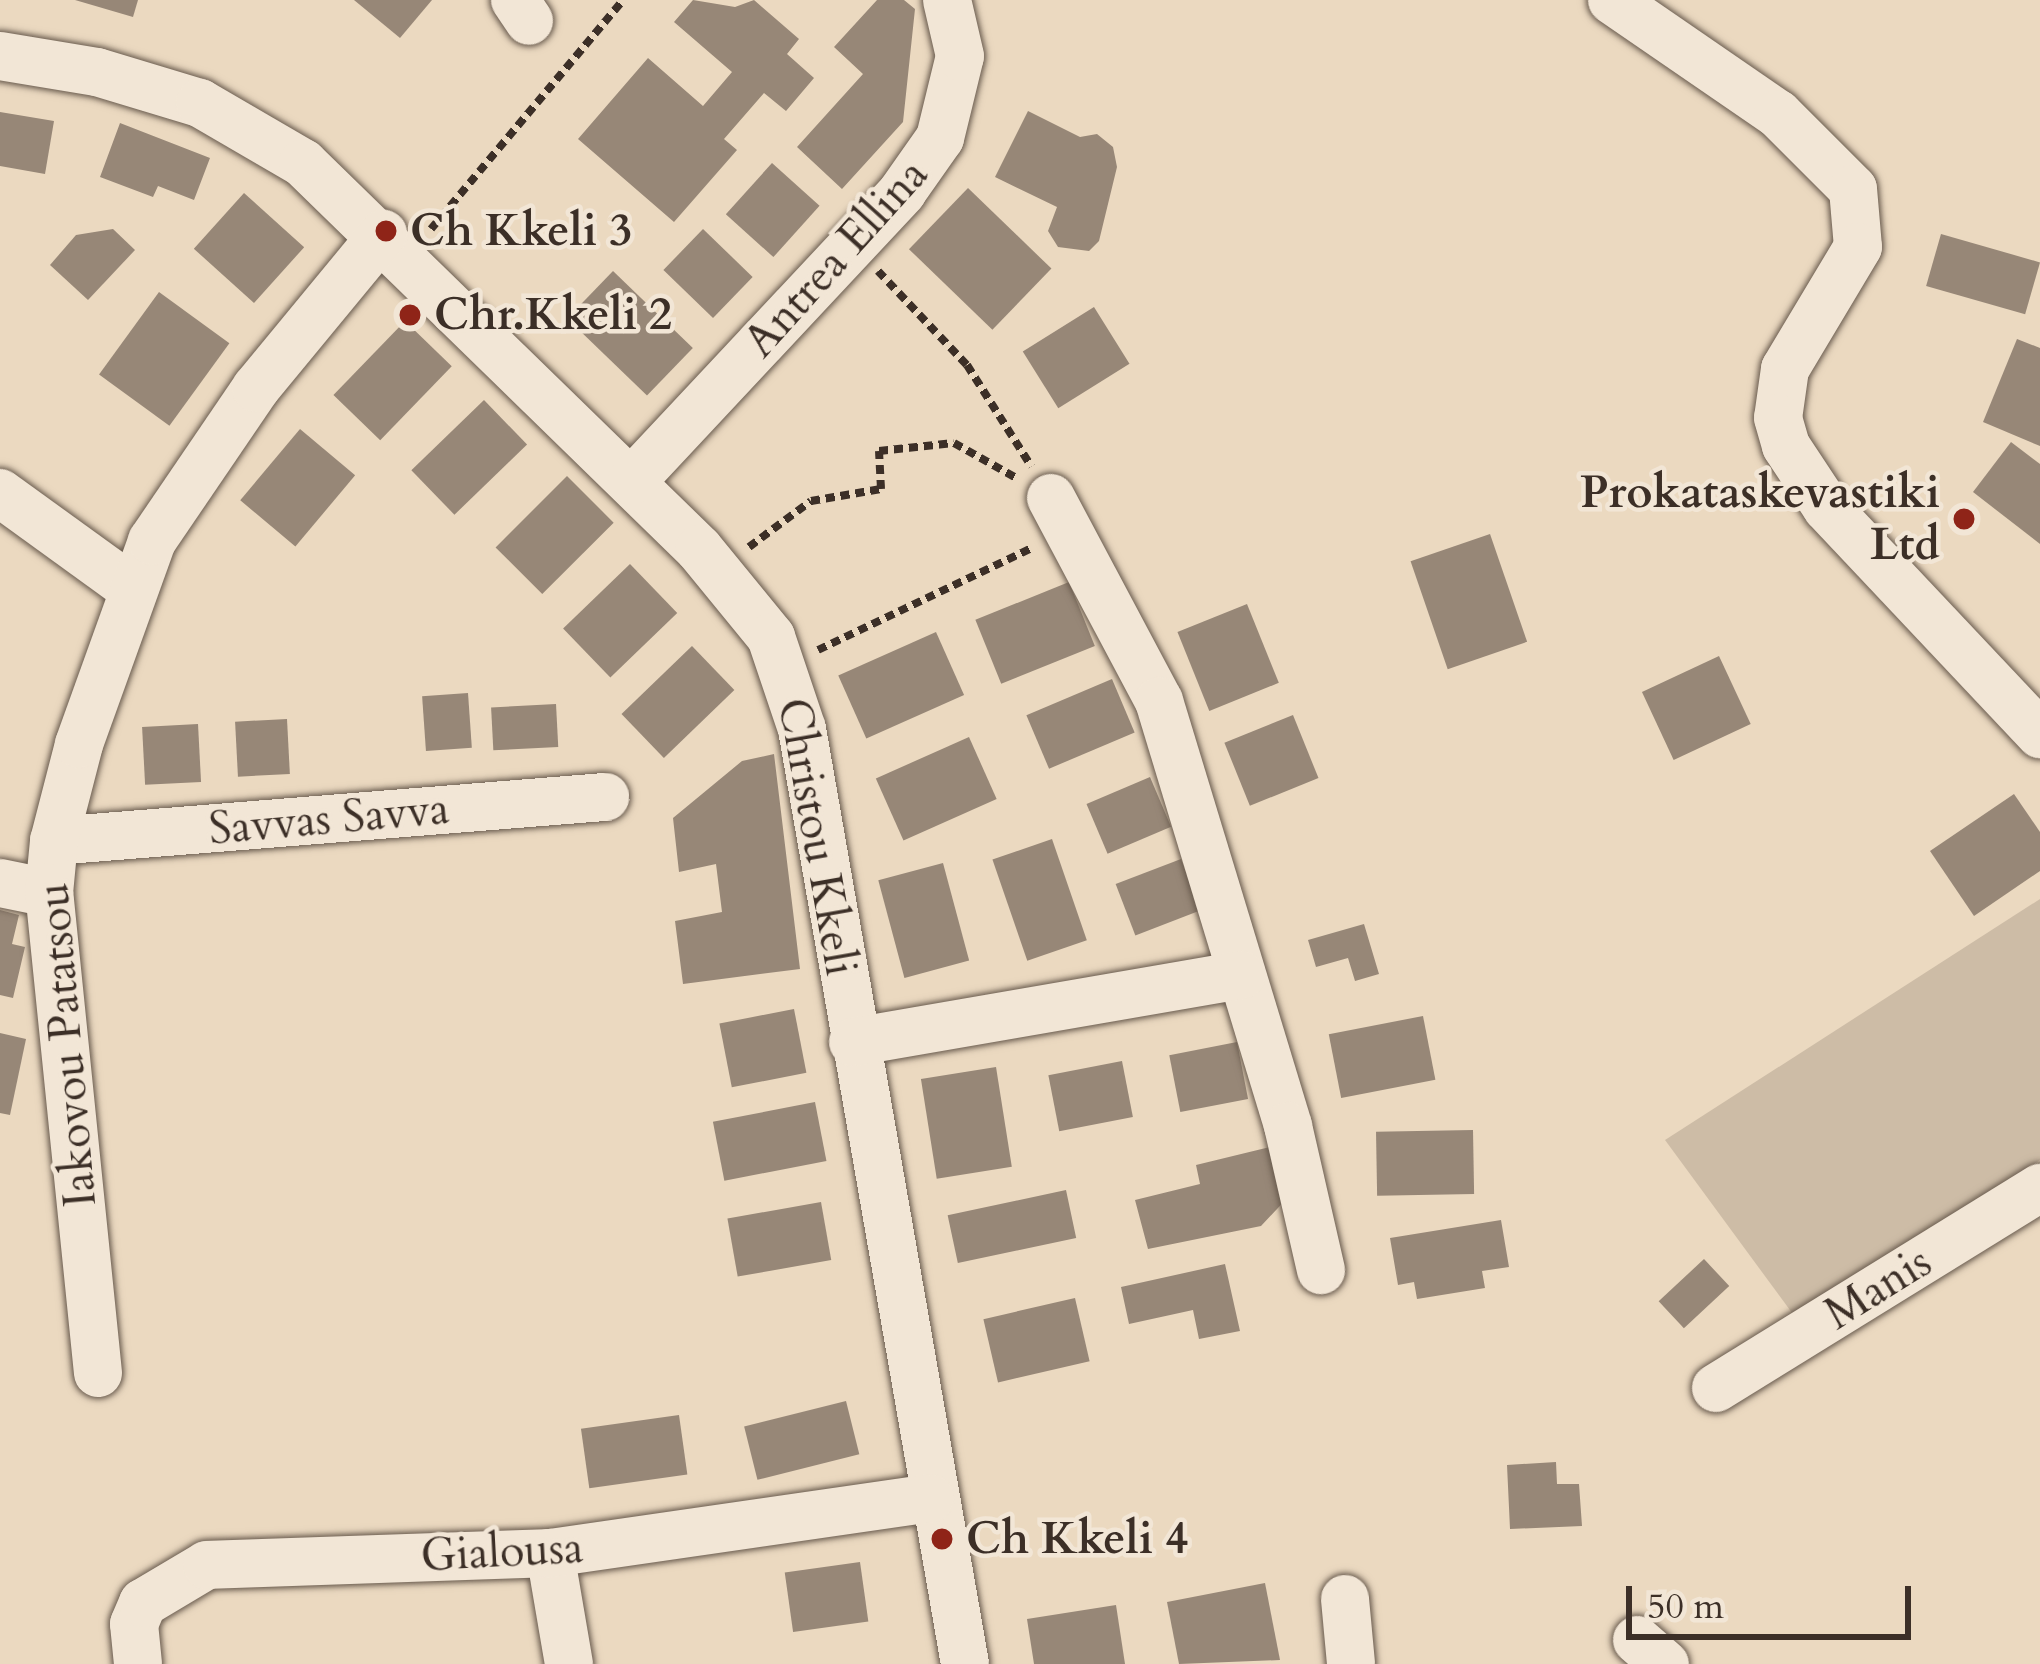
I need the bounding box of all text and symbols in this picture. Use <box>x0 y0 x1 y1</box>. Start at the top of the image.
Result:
street label: Antrea Ellina <box>733 148 939 368</box>
place label: Ch Kkeli 3 <box>410 204 632 258</box>
marker: Ch Kkeli 3 <box>373 218 399 244</box>
place label: Chr.Kkeli 2 <box>434 288 672 342</box>
marker: Chr.Kkeli 2 <box>397 302 423 328</box>
place label: Prokataskevastiki Ltd <box>1580 466 1940 572</box>
marker: Prokataskevastiki Ltd <box>1951 506 1977 532</box>
street label: Christou Kkeli <box>766 694 868 980</box>
street label: Savvas Savva <box>207 782 451 856</box>
street label: Iakovou Patatsou <box>26 881 108 1209</box>
street label: Manis <box>1815 1235 1941 1341</box>
place label: Ch Kkeli 4 <box>966 1512 1188 1566</box>
street label: Gialousa <box>419 1521 585 1583</box>
marker: Ch Kkeli 4 <box>929 1526 955 1552</box>
scale bar <box>1632 1562 1917 1636</box>
text: 50 m <box>1647 1582 1724 1631</box>

